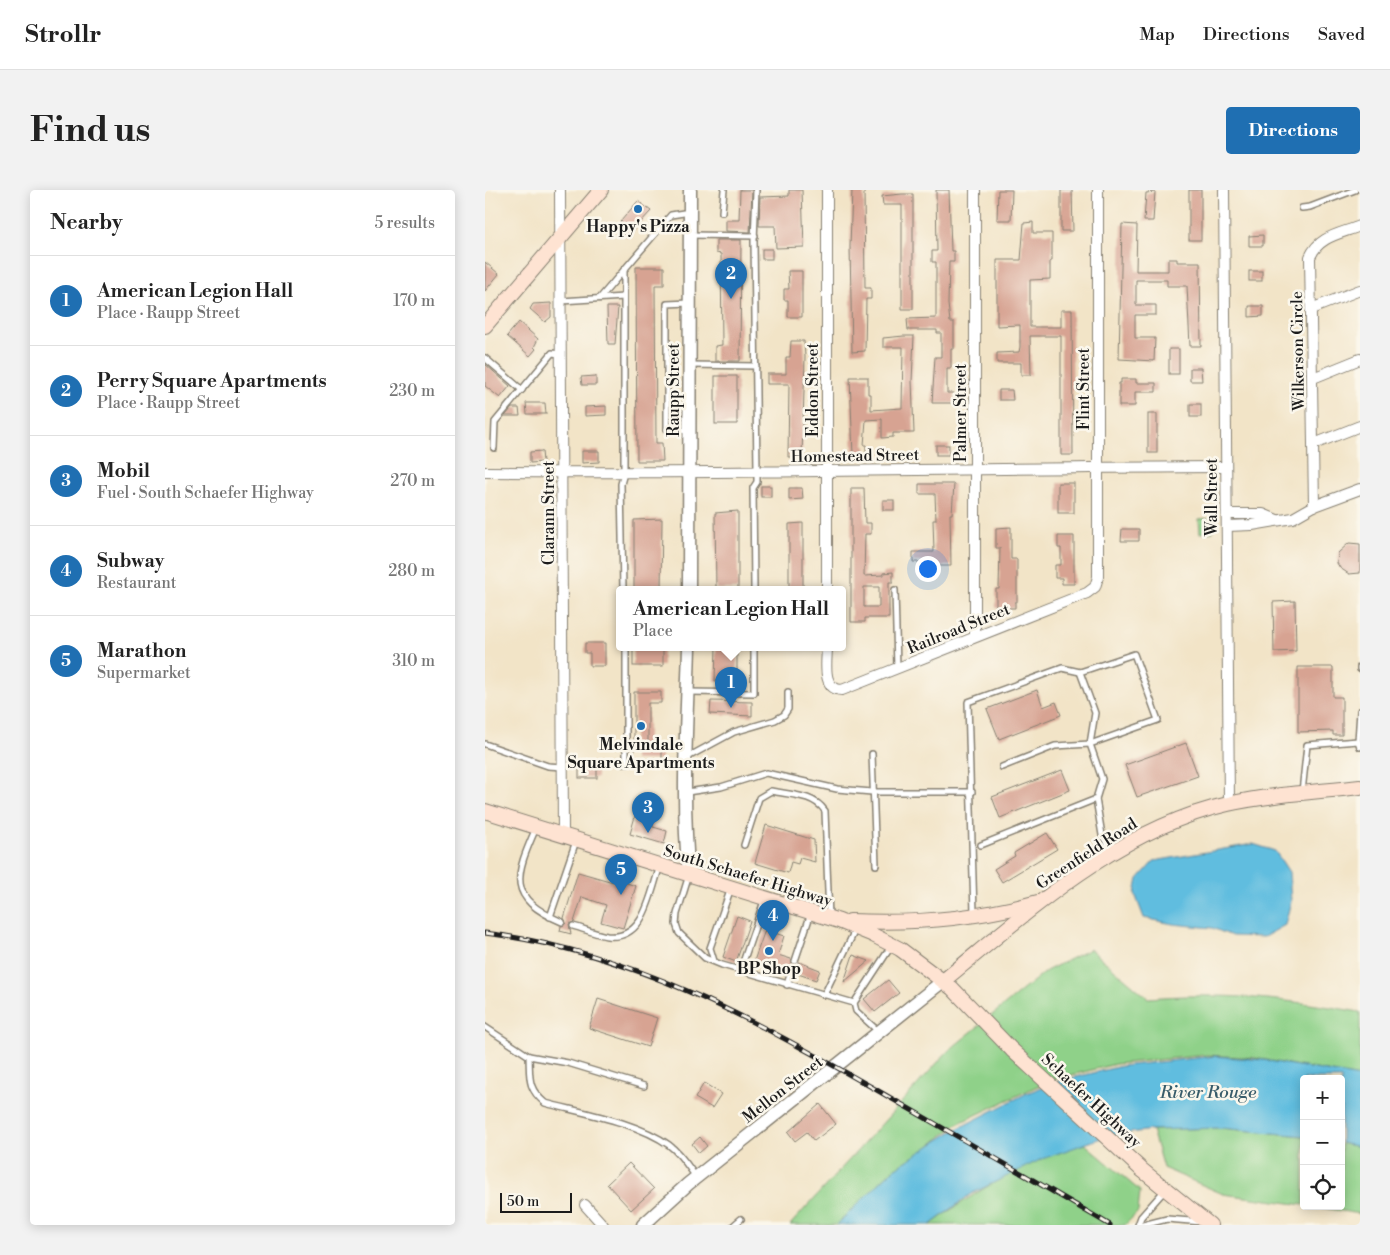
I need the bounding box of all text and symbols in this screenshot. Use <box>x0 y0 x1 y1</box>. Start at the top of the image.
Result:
text: Strollr <box>25 20 101 50</box>
text: Map <box>1139 23 1175 46</box>
text: Directions <box>1203 23 1290 46</box>
text: Saved <box>1318 23 1365 46</box>
button: Directions <box>1226 107 1360 154</box>
text: Find us <box>30 109 150 152</box>
marker: Happy's Pizza <box>632 203 644 215</box>
text: Nearby <box>50 210 123 236</box>
text: 5 results <box>374 213 435 233</box>
place label: Happy's Pizza <box>586 217 690 237</box>
pin: 2 <box>715 258 747 299</box>
text: American Legion Hall <box>97 279 293 303</box>
text: 1 <box>62 291 70 311</box>
text: 170 m <box>393 291 435 311</box>
street label: Wilkerson Circle <box>1287 291 1309 412</box>
text: Place · Raupp Street <box>97 303 240 323</box>
street label: Eddon Street <box>803 342 823 437</box>
street label: Raupp Street <box>664 343 684 437</box>
street label: Flint Street <box>1074 347 1094 430</box>
street label: Palmer Street <box>951 363 971 462</box>
text: Perry Square Apartments <box>97 369 327 393</box>
text: 2 <box>61 381 71 401</box>
text: 230 m <box>389 381 435 401</box>
text: Place · Raupp Street <box>97 393 240 413</box>
street label: Homestead Street <box>791 445 920 467</box>
street label: Wall Street <box>1202 458 1222 537</box>
text: Mobil <box>97 459 150 483</box>
street label: Clarann Street <box>539 460 559 565</box>
text: 3 <box>61 471 71 491</box>
text: 270 m <box>390 471 435 491</box>
text: Fuel · South Schaefer Highway <box>97 483 314 503</box>
text: Subway <box>97 549 164 573</box>
your location <box>915 556 941 582</box>
text: 4 <box>61 561 71 581</box>
text: 280 m <box>388 561 435 581</box>
text: Restaurant <box>97 573 176 593</box>
popup <box>616 586 846 651</box>
text: American Legion Hall <box>633 597 829 621</box>
street label: Railroad Street <box>904 599 1013 659</box>
text: Place <box>633 621 673 641</box>
text: Marathon <box>97 639 187 663</box>
text: 5 <box>61 651 71 671</box>
text: 310 m <box>392 651 435 671</box>
text: Supermarket <box>97 663 191 683</box>
pin: 1 <box>715 667 747 708</box>
marker: Melvindale Square Apartments <box>635 720 647 732</box>
place label: Melvindale Square Apartments <box>567 735 715 773</box>
pin: 3 <box>632 792 664 833</box>
street label: Greenfield Road <box>1032 814 1141 894</box>
street label: South Schaefer Highway <box>661 841 835 911</box>
pin: 5 <box>605 854 637 895</box>
pin: 4 <box>757 900 789 941</box>
marker: BP Shop <box>763 945 775 957</box>
place label: BP Shop <box>737 959 801 979</box>
street label: Schaefer Highway <box>1037 1049 1146 1152</box>
street label: Mellon Street <box>738 1052 827 1128</box>
map controls <box>1300 1075 1345 1210</box>
button: + <box>1300 1075 1345 1120</box>
water label: River Rouge <box>1159 1081 1257 1104</box>
button: − <box>1300 1120 1345 1165</box>
button: locate <box>1300 1165 1345 1210</box>
scale bar <box>500 1190 573 1213</box>
text: 50 m <box>507 1193 539 1211</box>

